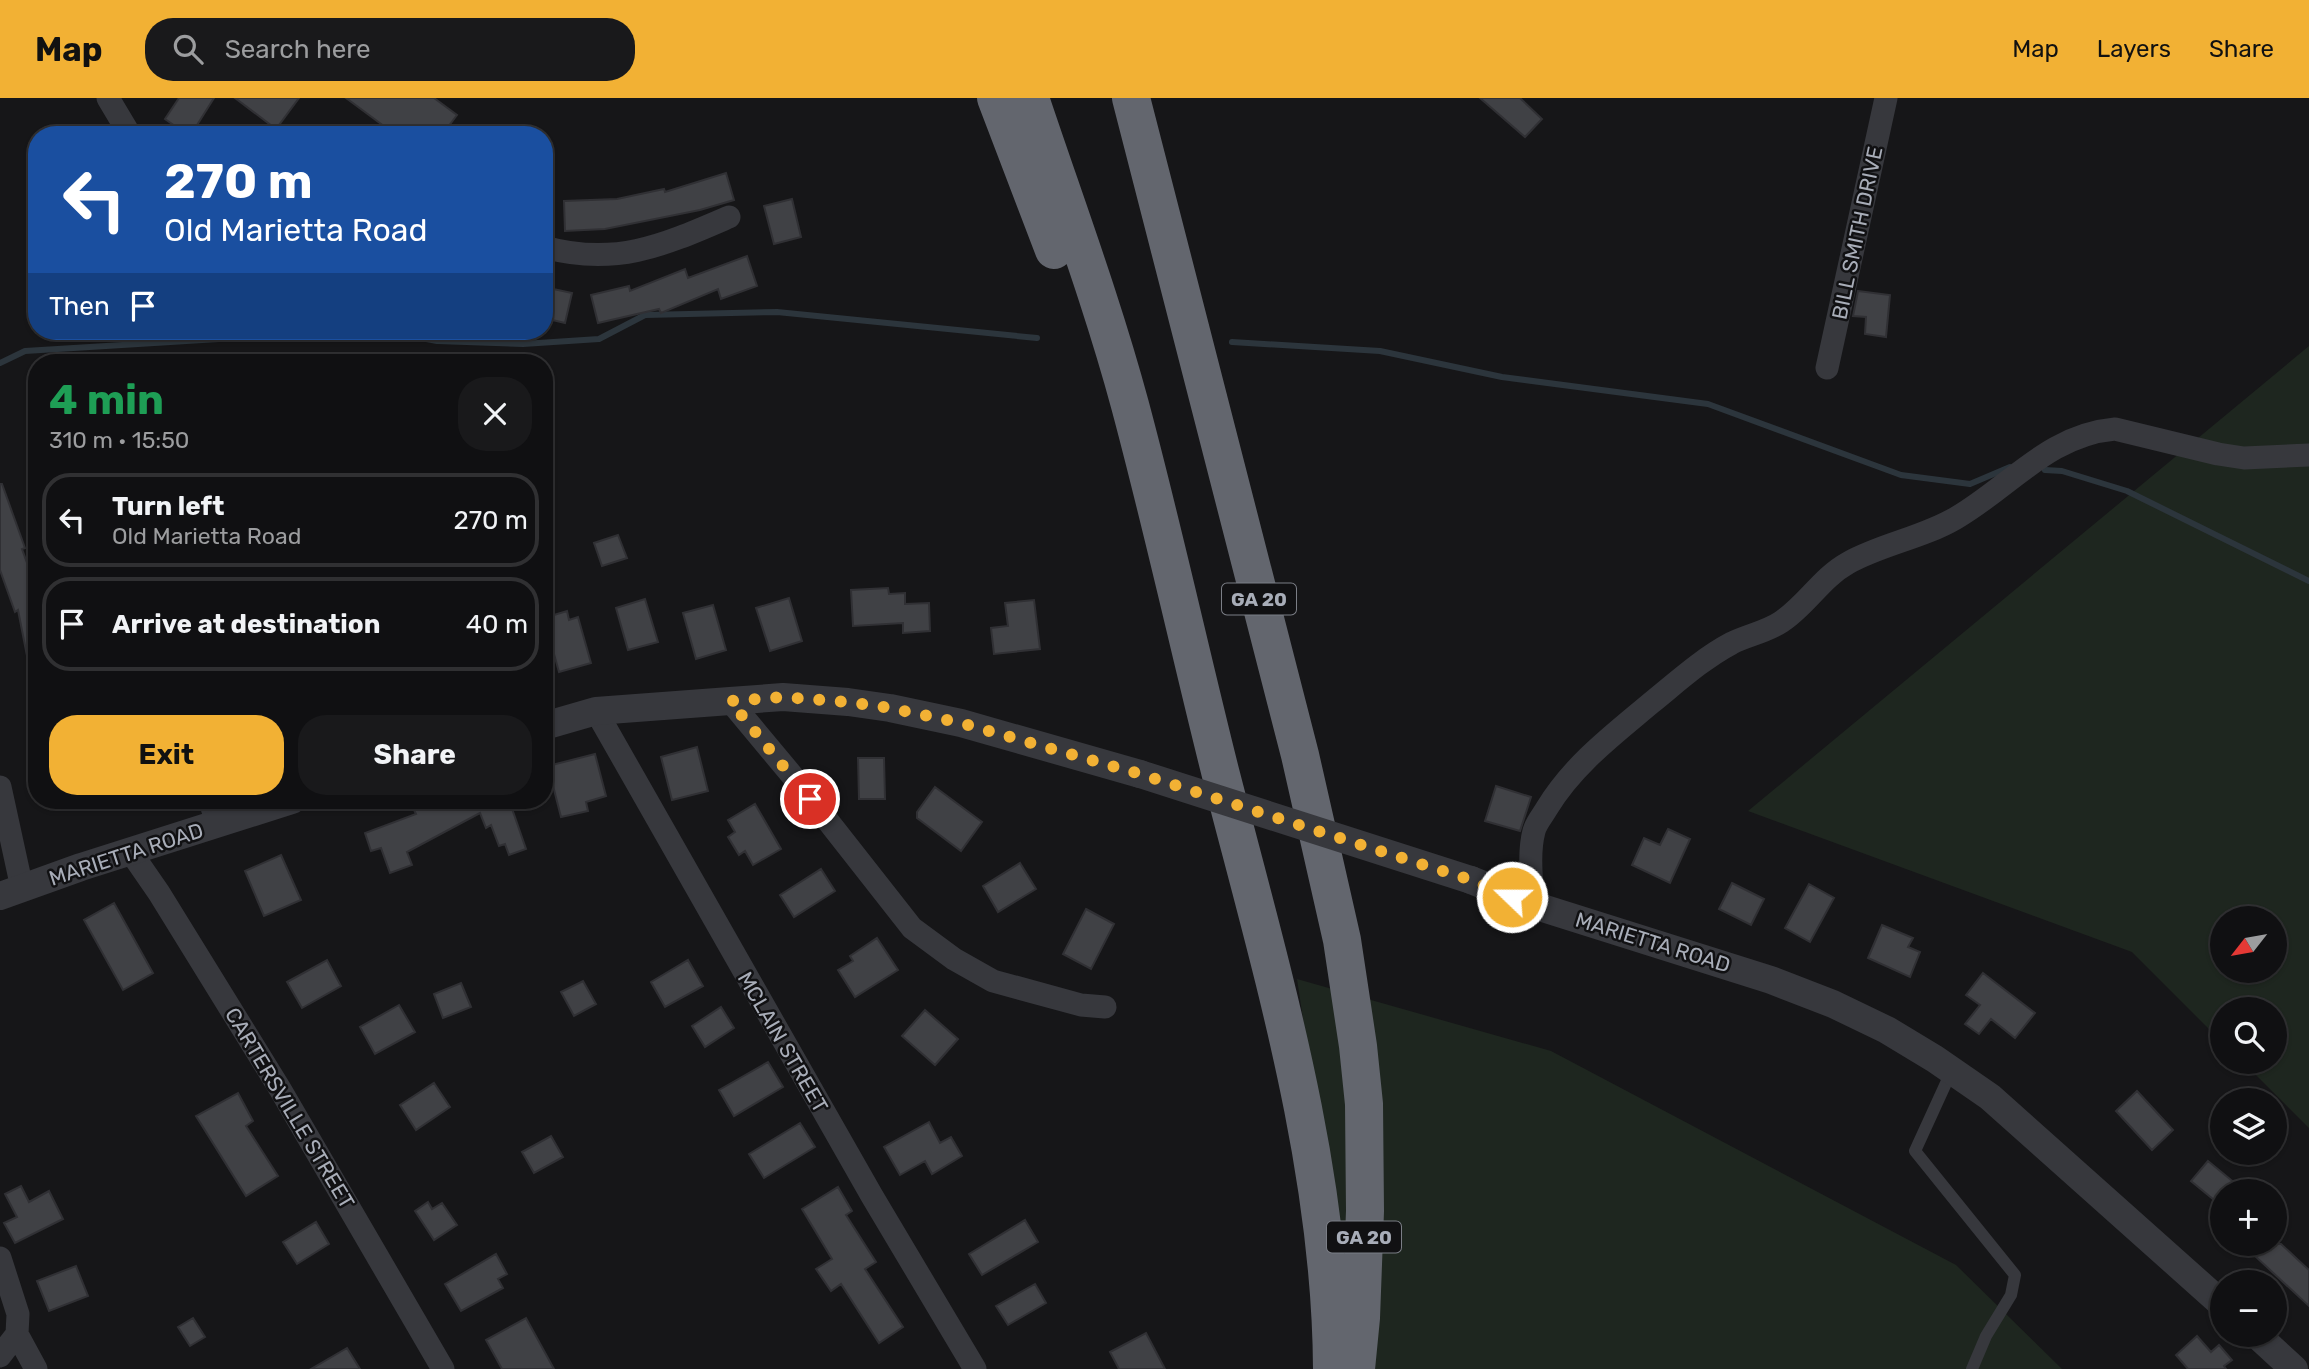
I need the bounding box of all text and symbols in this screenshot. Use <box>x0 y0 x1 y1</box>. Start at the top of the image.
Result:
search box <box>145 18 635 81</box>
text: Map <box>35 30 103 69</box>
icon: search <box>169 30 207 68</box>
text: Search here <box>225 34 370 65</box>
text: Map <box>2012 35 2059 63</box>
text: Layers <box>2097 35 2171 63</box>
text: Share <box>2209 35 2274 63</box>
street label: BILL SMITH DRIVE <box>1826 144 1888 322</box>
text: 270 m <box>164 152 313 210</box>
icon: left <box>49 154 140 245</box>
text: Old Marietta Road <box>164 211 427 249</box>
icon: arrive <box>124 287 162 325</box>
text: Then <box>49 291 110 322</box>
text: 4 min <box>49 375 164 425</box>
button: close <box>458 377 532 451</box>
text: 310 m · 15:50 <box>49 426 189 454</box>
text: Turn left <box>112 491 224 522</box>
icon: left <box>53 501 91 539</box>
text: 270 m <box>453 505 528 536</box>
text: Old Marietta Road <box>112 522 301 550</box>
road number: GA 20 <box>1222 584 1296 614</box>
icon: arrive <box>53 605 91 643</box>
text: Arrive at destination <box>112 609 380 640</box>
text: 40 m <box>466 609 528 640</box>
button: Exit <box>49 715 284 795</box>
button: Share <box>298 715 532 795</box>
pin <box>780 769 840 829</box>
icon: arrive <box>791 780 829 818</box>
street label: MARIETTA ROAD <box>46 817 206 891</box>
position arrow <box>1475 860 1549 934</box>
north arrow <box>2210 906 2287 984</box>
map controls <box>2210 906 2287 1347</box>
street label: MARIETTA ROAD <box>1573 907 1733 977</box>
street label: MCLAIN STREET <box>733 967 833 1117</box>
button: search <box>2210 997 2287 1074</box>
street label: CARTERSVILLE STREET <box>220 1003 360 1213</box>
button: layers <box>2210 1088 2287 1165</box>
button: + <box>2210 1179 2287 1256</box>
road number: GA 20 <box>1327 1222 1401 1252</box>
button: − <box>2210 1270 2287 1347</box>

